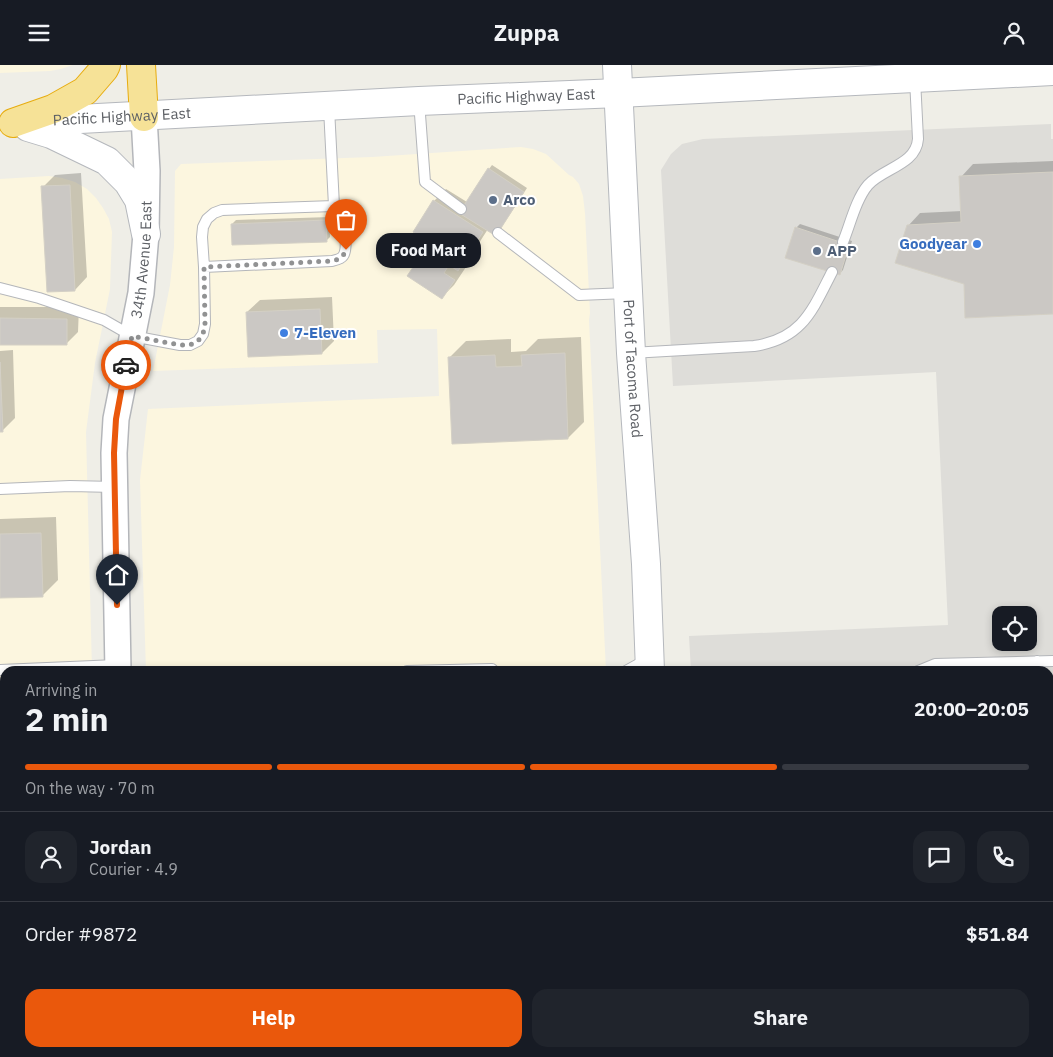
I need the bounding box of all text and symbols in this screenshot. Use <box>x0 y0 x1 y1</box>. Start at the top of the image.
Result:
text: Zuppa <box>494 18 559 47</box>
icon: menu <box>25 19 53 47</box>
icon: person <box>1000 19 1028 47</box>
street label: Pacific Highway East <box>457 84 596 108</box>
street label: Pacific Highway East <box>52 103 191 129</box>
place label: Arco <box>503 190 535 209</box>
marker: Arco <box>487 194 499 206</box>
pin <box>325 199 367 250</box>
street label: 34th Avenue East <box>126 200 156 320</box>
icon: bag <box>332 206 360 234</box>
callout: Food Mart <box>376 233 481 267</box>
place label: Goodyear <box>899 234 967 253</box>
marker: Goodyear <box>971 238 983 250</box>
text: Food Mart <box>391 240 466 260</box>
place label: APP <box>827 241 857 260</box>
marker: APP <box>811 245 823 257</box>
street label: Port of Tacoma Road <box>619 299 647 439</box>
place label: 7-Eleven <box>294 323 356 342</box>
marker: 7-Eleven <box>278 327 290 339</box>
courier <box>101 340 151 390</box>
icon: car <box>112 351 140 379</box>
pin <box>96 554 138 605</box>
icon: home <box>103 561 131 589</box>
map controls <box>992 606 1037 651</box>
button: locate <box>992 606 1037 651</box>
text: Arriving in <box>25 680 97 700</box>
text: 20:00–20:05 <box>914 697 1029 721</box>
text: 2 min <box>25 698 109 740</box>
text: On the way · 70 m <box>25 778 155 798</box>
button: person <box>25 831 77 883</box>
button: chat <box>913 831 965 883</box>
button: phone <box>977 831 1029 883</box>
text: Jordan <box>89 835 152 859</box>
text: Courier · 4.9 <box>89 859 178 879</box>
text: Order #9872 <box>25 922 137 946</box>
text: $51.84 <box>966 922 1029 946</box>
button: Help <box>25 989 522 1047</box>
button: Share <box>532 989 1029 1047</box>

